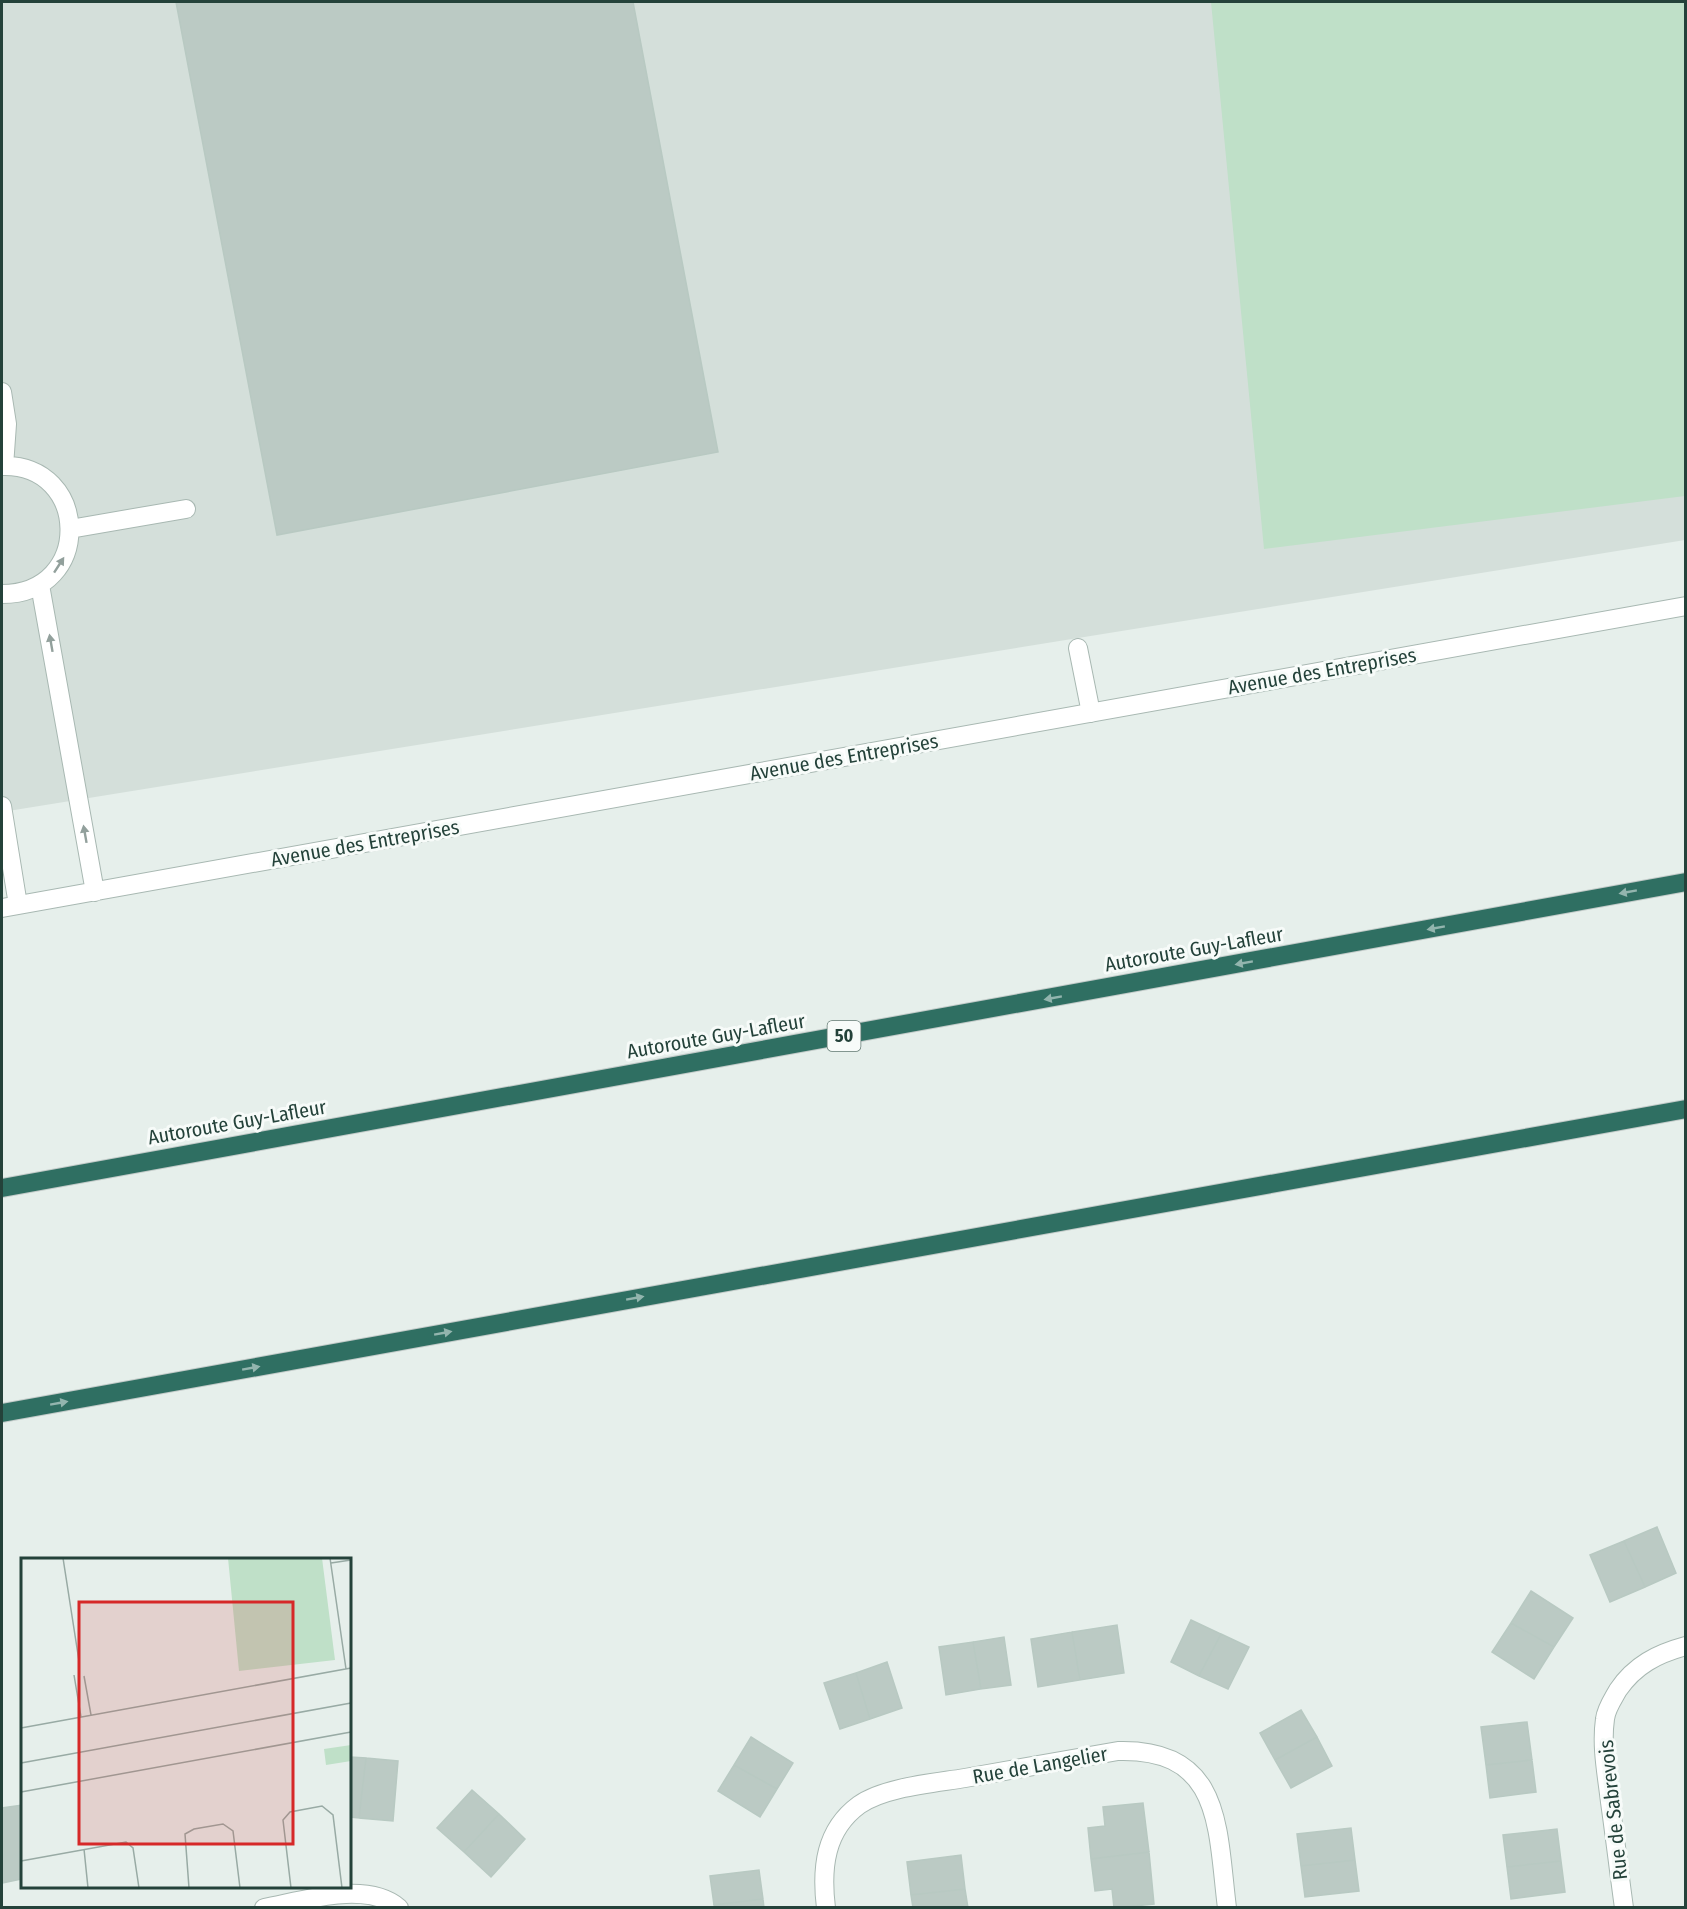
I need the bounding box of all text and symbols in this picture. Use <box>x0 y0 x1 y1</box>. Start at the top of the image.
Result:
one-way arrow <box>53 557 64 573</box>
one-way arrow <box>46 633 55 652</box>
street label: Avenue des Entreprises <box>1226 643 1418 699</box>
street label: Avenue des Entreprises <box>748 729 940 785</box>
street label: Avenue des Entreprises <box>269 815 461 871</box>
one-way arrow <box>80 825 89 844</box>
one-way arrow <box>1618 888 1637 897</box>
street label: Autoroute Guy-Lafleur <box>1103 921 1285 977</box>
one-way arrow <box>1426 923 1445 932</box>
one-way arrow <box>1235 959 1254 968</box>
one-way arrow <box>1043 994 1062 1003</box>
street label: Autoroute Guy-Lafleur <box>625 1008 807 1064</box>
road number: 50 <box>828 1021 860 1051</box>
street label: Autoroute Guy-Lafleur <box>146 1094 328 1150</box>
one-way arrow <box>625 1294 644 1303</box>
one-way arrow <box>433 1328 452 1337</box>
one-way arrow <box>242 1363 261 1372</box>
one-way arrow <box>50 1398 69 1407</box>
inset map <box>21 1558 351 1888</box>
street label: Rue de Sabrevois <box>1594 1739 1632 1881</box>
street label: Rue de Langelier <box>971 1741 1109 1789</box>

